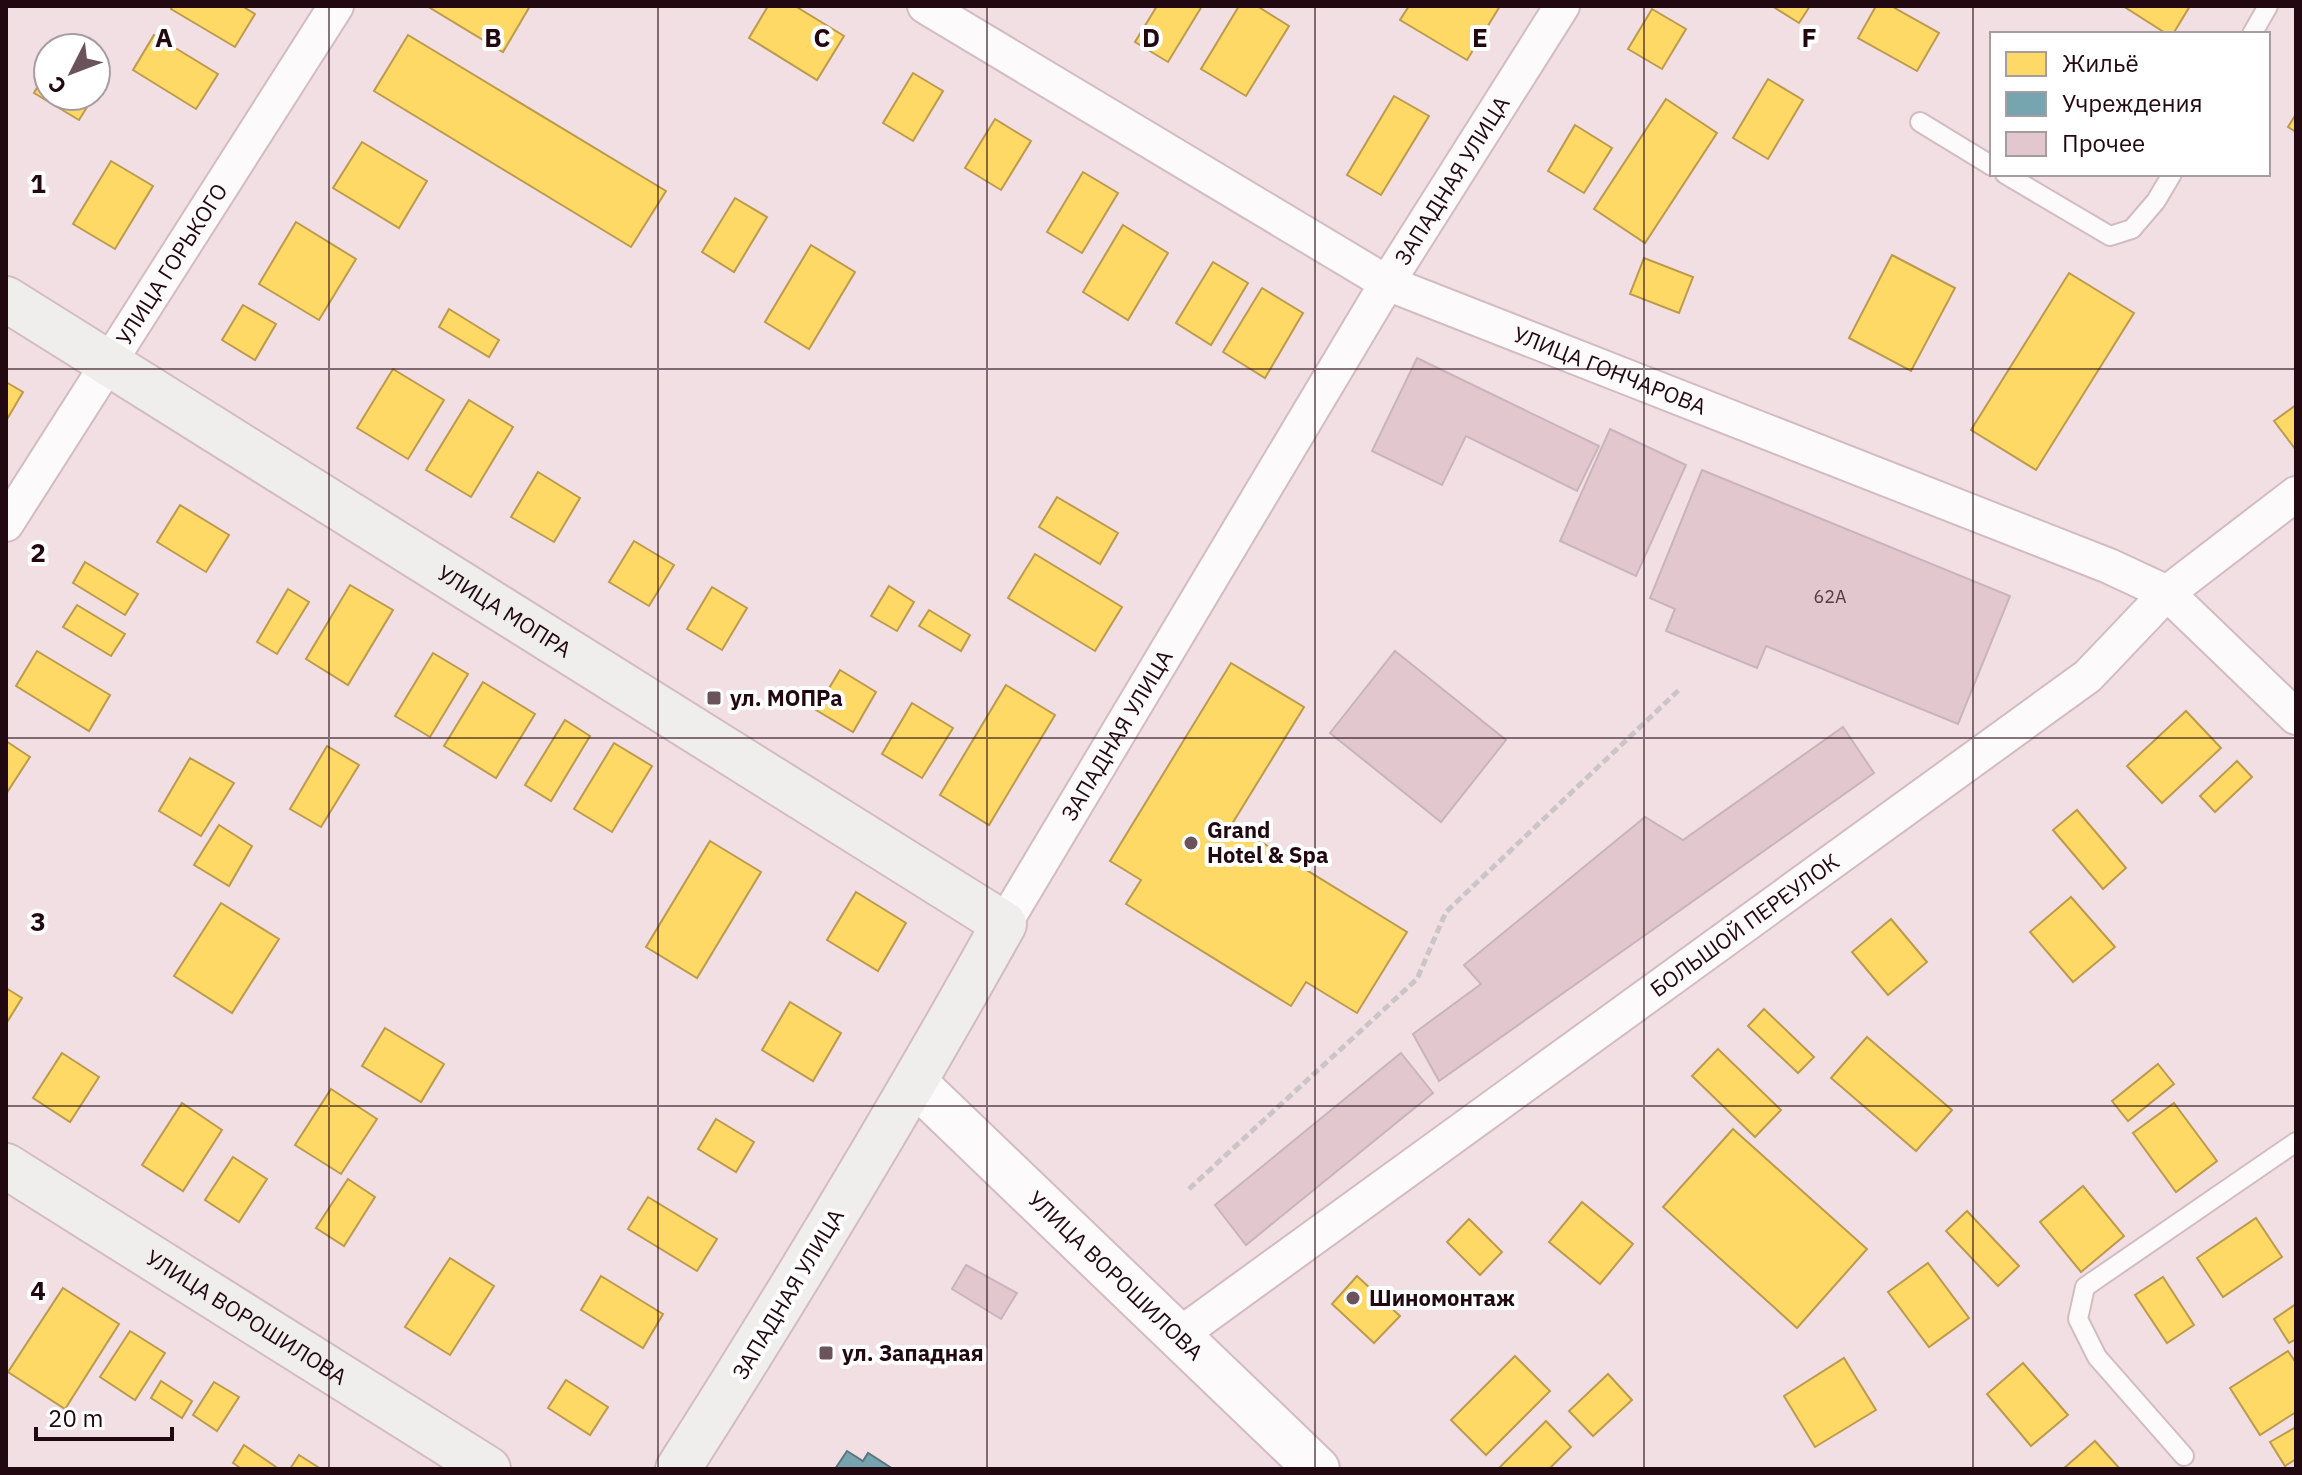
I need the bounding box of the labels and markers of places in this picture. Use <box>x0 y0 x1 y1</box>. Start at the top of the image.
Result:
place label: ул. МОПРа <box>730 683 843 712</box>
marker: ул. МОПРа <box>705 689 723 707</box>
place label: Grand Hotel & Spa <box>1207 815 1328 869</box>
marker: Grand Hotel & Spa <box>1182 834 1200 852</box>
place label: Шиномонтаж <box>1369 1283 1515 1312</box>
marker: Шиномонтаж <box>1344 1289 1362 1307</box>
place label: ул. Западная <box>842 1338 984 1367</box>
marker: ул. Западная <box>817 1344 835 1362</box>

